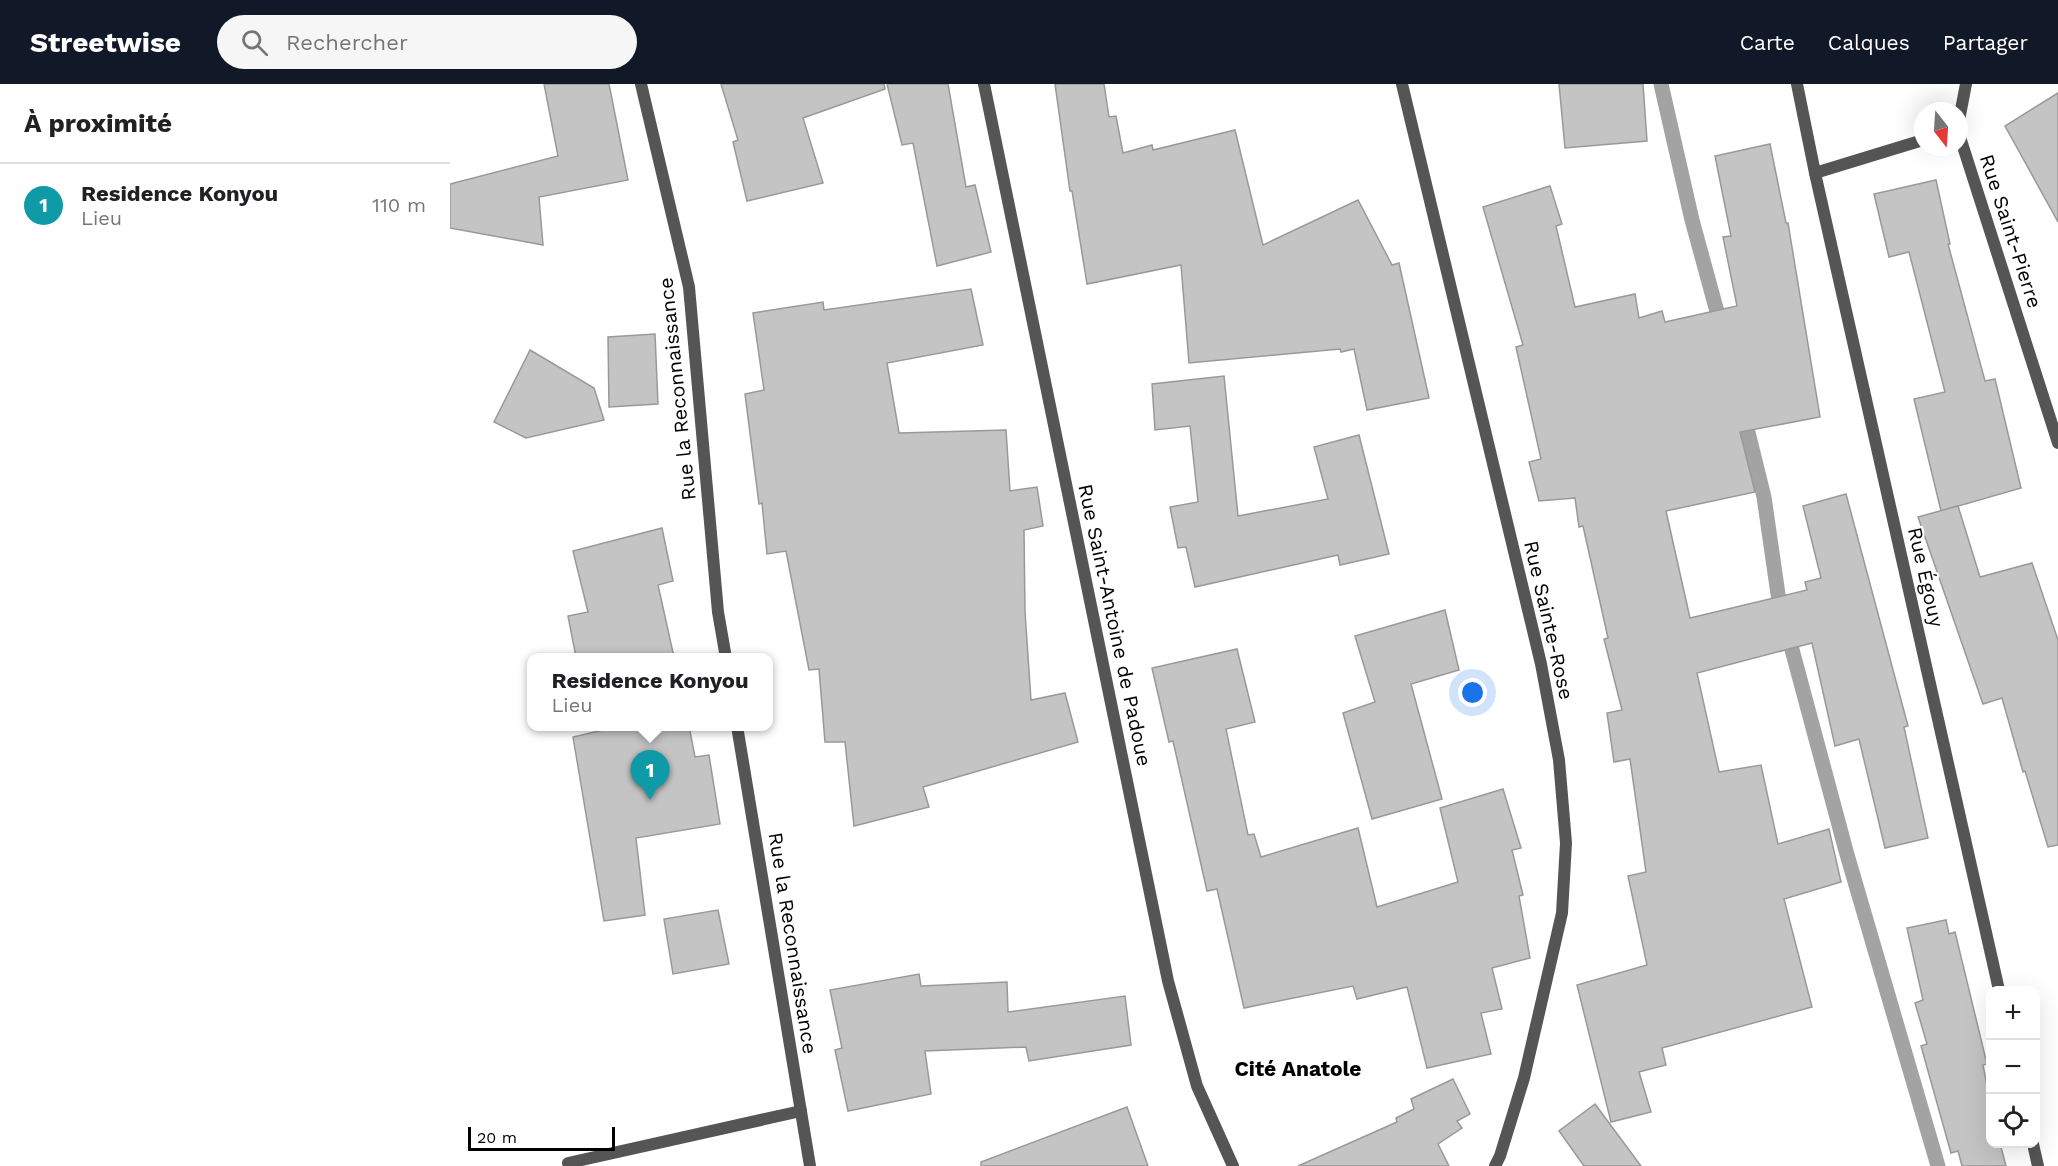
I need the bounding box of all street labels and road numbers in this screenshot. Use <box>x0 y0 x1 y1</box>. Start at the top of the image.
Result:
street label: Rue Saint-Pierre <box>1975 151 2047 311</box>
street label: Rue la Reconnaissance <box>653 276 701 502</box>
street label: Rue Saint-Antoine de Padoue <box>1073 482 1157 768</box>
street label: Rue Égouy <box>1903 525 1949 630</box>
street label: Rue Sainte-Rose <box>1519 538 1579 702</box>
street label: Rue la Reconnaissance <box>764 830 822 1056</box>

